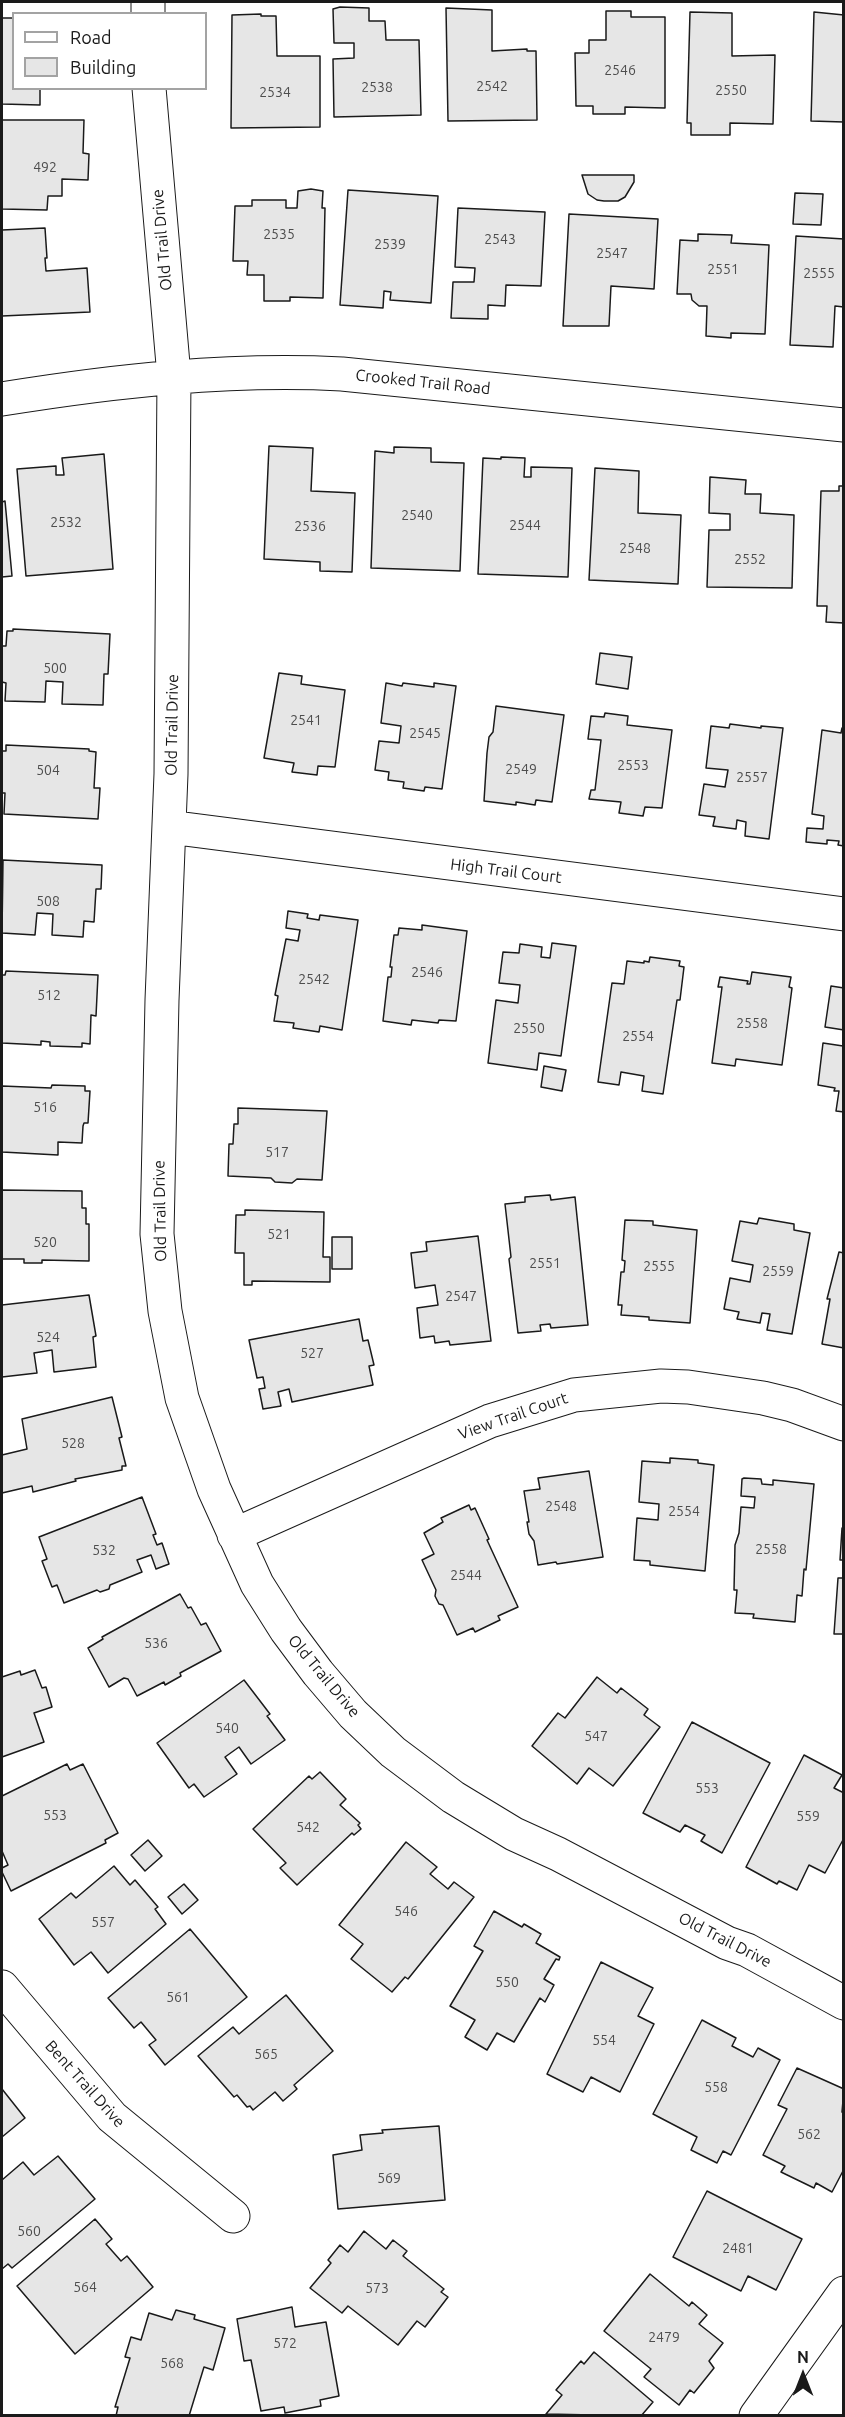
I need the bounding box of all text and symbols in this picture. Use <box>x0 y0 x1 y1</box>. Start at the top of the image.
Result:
legend <box>12 12 207 90</box>
text: Road <box>70 27 112 47</box>
text: Building <box>70 57 136 77</box>
house number: 2546 <box>604 62 636 78</box>
house number: 2542 <box>476 78 508 94</box>
house number: 2538 <box>361 79 393 95</box>
house number: 2550 <box>715 82 747 98</box>
house number: 2534 <box>259 84 291 100</box>
house number: 492 <box>33 159 57 175</box>
street label: Old Trail Drive <box>148 188 176 292</box>
house number: 2535 <box>263 226 295 242</box>
house number: 2543 <box>484 231 516 247</box>
house number: 2539 <box>374 236 406 252</box>
house number: 2547 <box>596 245 628 261</box>
house number: 2551 <box>707 261 739 277</box>
house number: 2555 <box>803 265 835 281</box>
street label: Crooked Trail Road <box>355 365 491 399</box>
house number: 2540 <box>401 507 433 523</box>
house number: 2532 <box>50 514 82 530</box>
house number: 2544 <box>509 517 541 533</box>
house number: 2536 <box>294 518 326 534</box>
house number: 2548 <box>619 540 651 556</box>
house number: 2552 <box>734 551 766 567</box>
house number: 500 <box>43 660 67 676</box>
street label: Old Trail Drive <box>162 674 182 776</box>
house number: 2541 <box>290 712 322 728</box>
house number: 2545 <box>409 725 441 741</box>
house number: 2553 <box>617 757 649 773</box>
house number: 2549 <box>505 761 537 777</box>
house number: 504 <box>36 762 60 778</box>
house number: 2557 <box>736 769 768 785</box>
street label: High Trail Court <box>449 855 563 887</box>
house number: 508 <box>36 893 60 909</box>
house number: 2546 <box>411 964 443 980</box>
house number: 2542 <box>298 971 330 987</box>
house number: 512 <box>37 987 61 1003</box>
house number: 2558 <box>736 1015 768 1031</box>
house number: 2550 <box>513 1020 545 1036</box>
house number: 2554 <box>622 1028 654 1044</box>
house number: 516 <box>33 1099 57 1115</box>
house number: 517 <box>265 1144 289 1160</box>
street label: Old Trail Drive <box>150 1160 170 1262</box>
house number: 521 <box>267 1226 291 1242</box>
house number: 520 <box>33 1234 57 1250</box>
house number: 2551 <box>529 1255 561 1271</box>
house number: 2555 <box>643 1258 675 1274</box>
house number: 2559 <box>762 1263 794 1279</box>
house number: 2547 <box>445 1288 477 1304</box>
house number: 524 <box>36 1329 60 1345</box>
house number: 527 <box>300 1345 324 1361</box>
street label: View Trail Court <box>456 1388 570 1444</box>
house number: 528 <box>61 1435 85 1451</box>
house number: 2548 <box>545 1498 577 1514</box>
house number: 2554 <box>668 1503 700 1519</box>
house number: 2558 <box>755 1541 787 1557</box>
house number: 532 <box>92 1542 116 1558</box>
house number: 2544 <box>450 1567 482 1583</box>
street label: Old Trail Drive <box>284 1631 364 1721</box>
house number: 536 <box>144 1635 168 1651</box>
house number: 540 <box>215 1720 239 1736</box>
house number: 547 <box>584 1728 608 1744</box>
house number: 553 <box>695 1780 719 1796</box>
house number: 553 <box>43 1807 67 1823</box>
house number: 559 <box>796 1808 820 1824</box>
house number: 542 <box>296 1819 320 1835</box>
house number: 546 <box>394 1903 418 1919</box>
street label: Old Trail Drive <box>675 1908 775 1972</box>
house number: 557 <box>91 1914 115 1930</box>
house number: 550 <box>495 1974 519 1990</box>
house number: 561 <box>166 1989 190 2005</box>
house number: 554 <box>592 2032 616 2048</box>
street label: Bent Trail Drive <box>41 2037 129 2131</box>
house number: 565 <box>254 2046 278 2062</box>
house number: 558 <box>704 2079 728 2095</box>
house number: 562 <box>797 2126 821 2142</box>
house number: 569 <box>377 2170 401 2186</box>
house number: 560 <box>17 2223 41 2239</box>
house number: 2481 <box>722 2240 754 2256</box>
house number: 564 <box>73 2279 97 2295</box>
house number: 573 <box>365 2280 389 2296</box>
house number: 2479 <box>648 2329 680 2345</box>
house number: 572 <box>273 2335 297 2351</box>
north arrow <box>773 2345 833 2405</box>
text: N <box>797 2348 809 2366</box>
house number: 568 <box>160 2355 184 2371</box>

